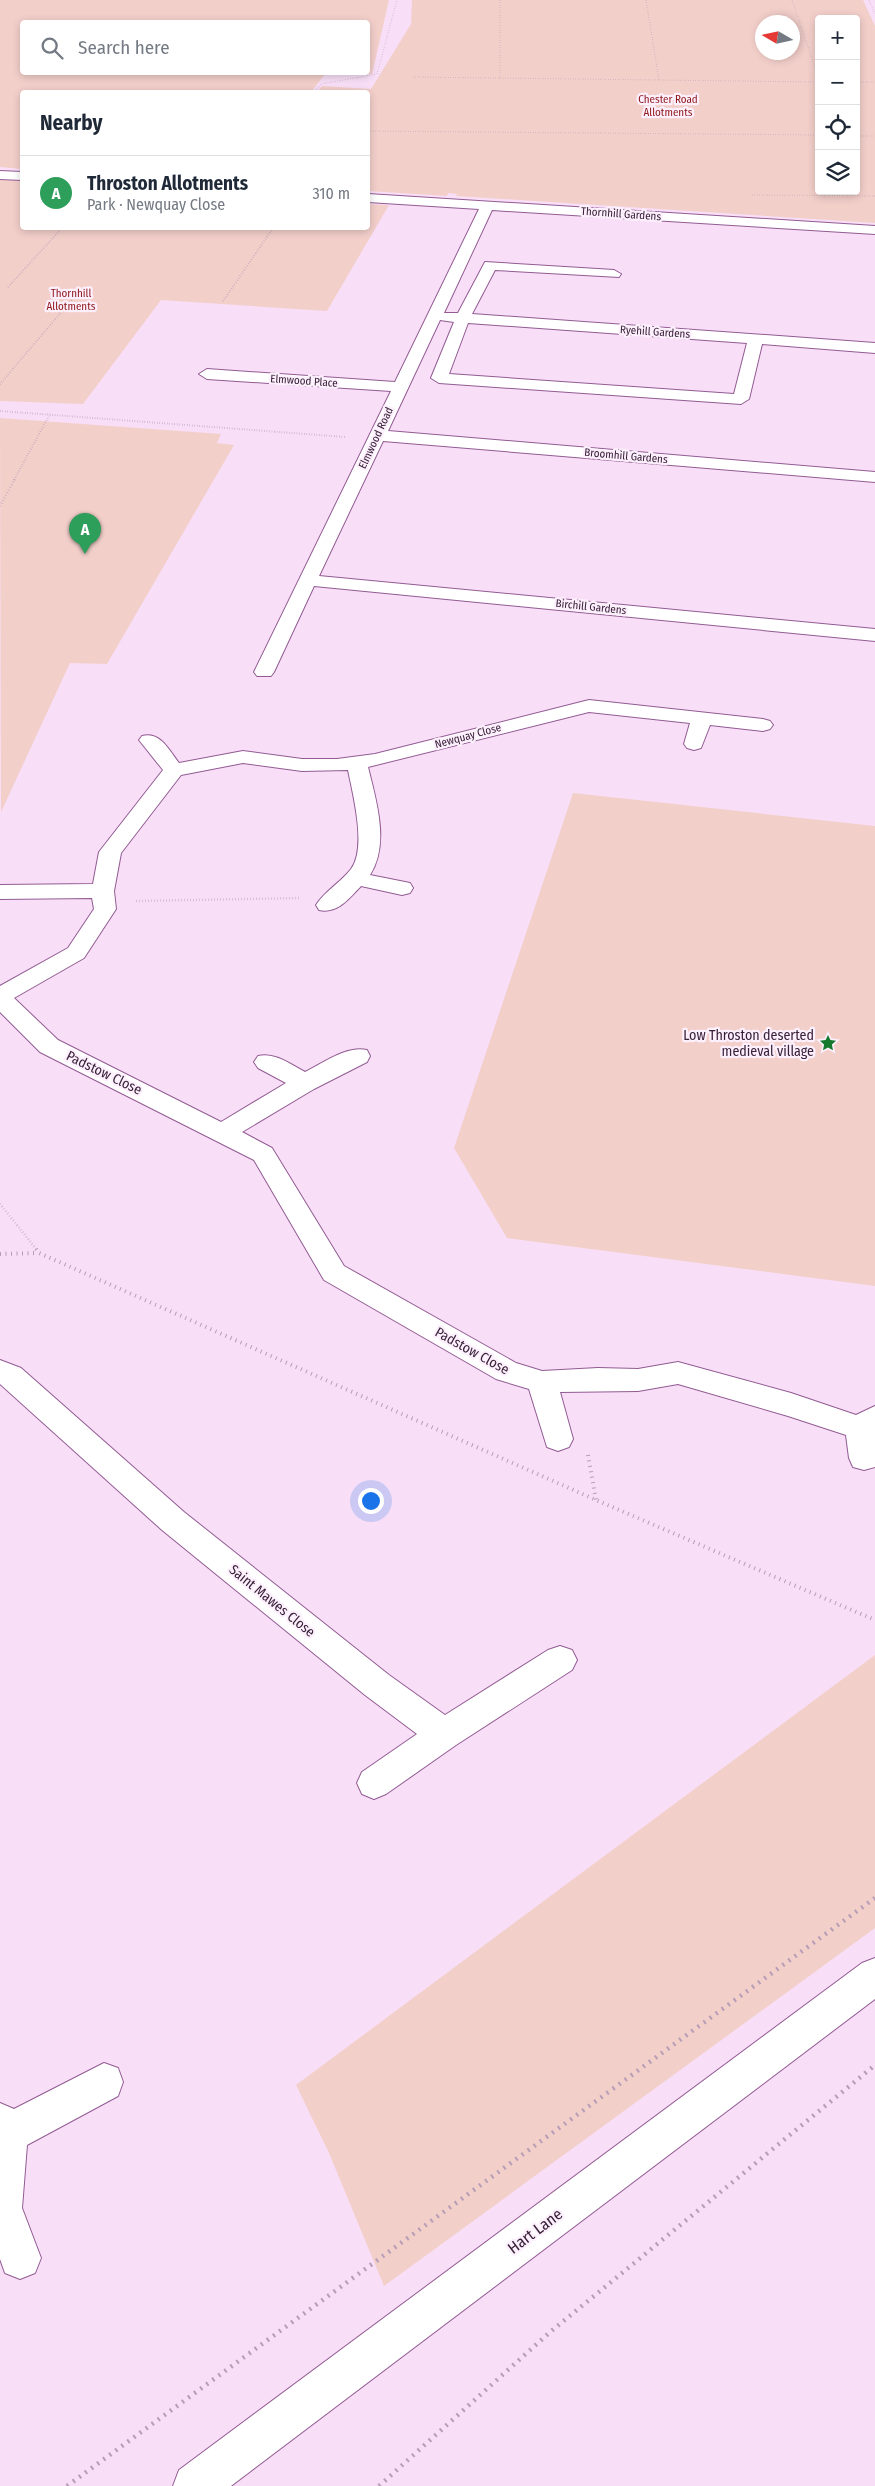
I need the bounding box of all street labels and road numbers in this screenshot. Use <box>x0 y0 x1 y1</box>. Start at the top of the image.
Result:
street label: Thornhill Gardens <box>580 205 662 223</box>
street label: Ryehill Gardens <box>619 323 691 341</box>
street label: Elmwood Place <box>270 372 338 390</box>
street label: Elmwood Road <box>356 405 396 471</box>
street label: Broomhill Gardens <box>584 446 669 466</box>
street label: Birchill Gardens <box>555 597 627 617</box>
street label: Newquay Close <box>434 721 502 751</box>
street label: Padstow Close <box>63 1047 145 1099</box>
street label: Padstow Close <box>432 1324 512 1378</box>
street label: Saint Mawes Close <box>226 1561 318 1641</box>
street label: Hart Lane <box>504 2204 566 2258</box>

